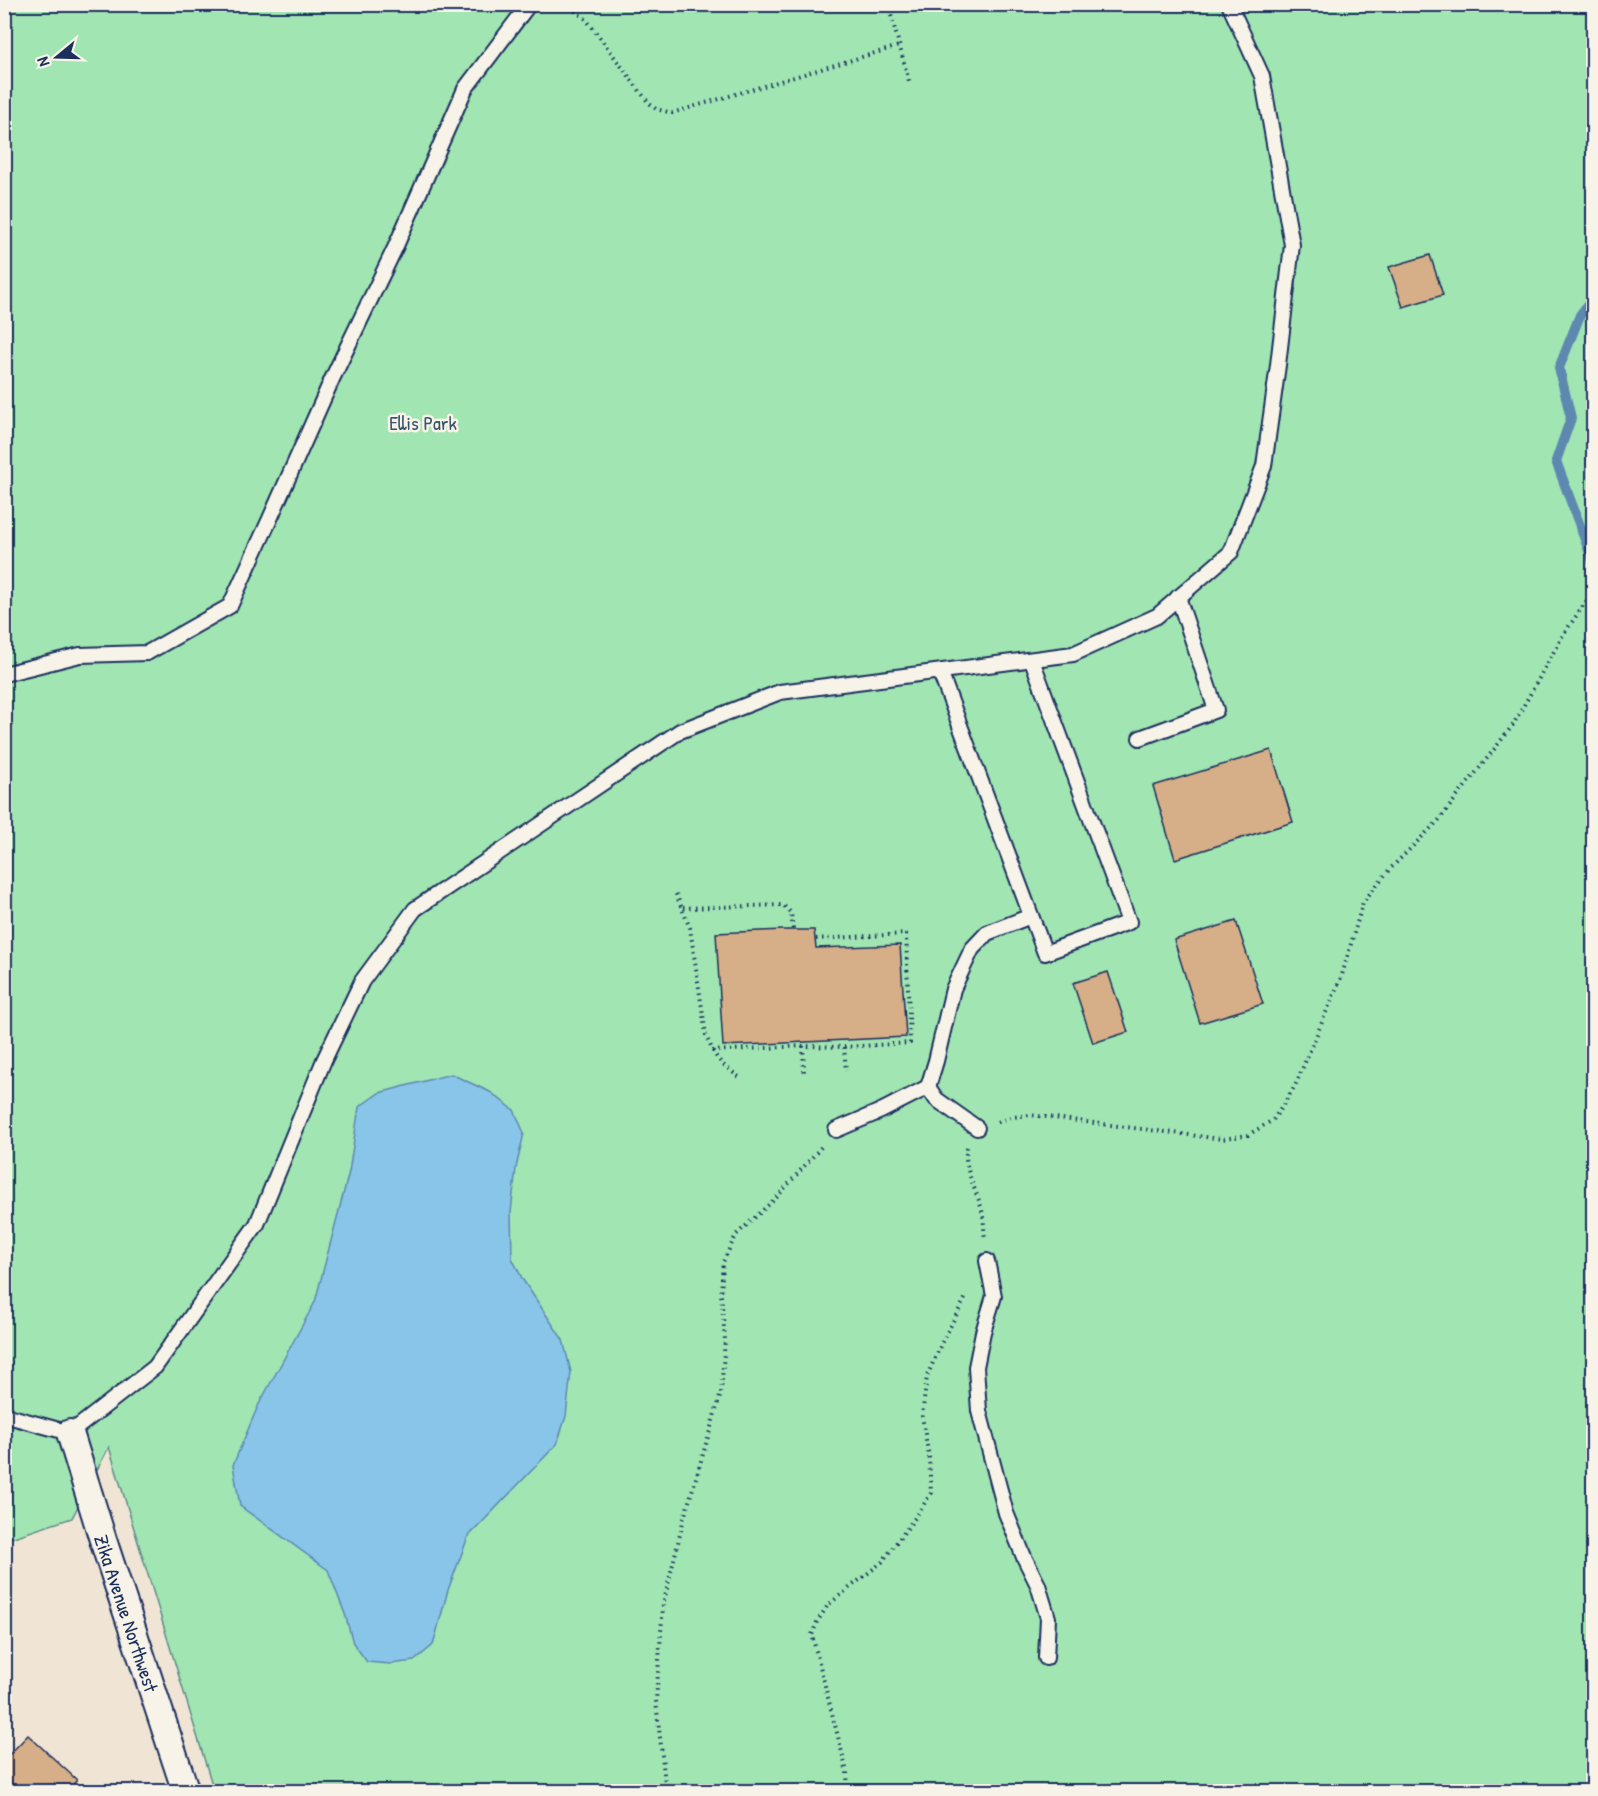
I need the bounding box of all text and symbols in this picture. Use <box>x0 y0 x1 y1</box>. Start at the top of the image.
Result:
north arrow <box>27 27 87 87</box>
text: N <box>31 54 55 69</box>
park label: Ellis Park <box>389 409 457 436</box>
street label: Zika Avenue Northwest <box>89 1531 166 1696</box>

